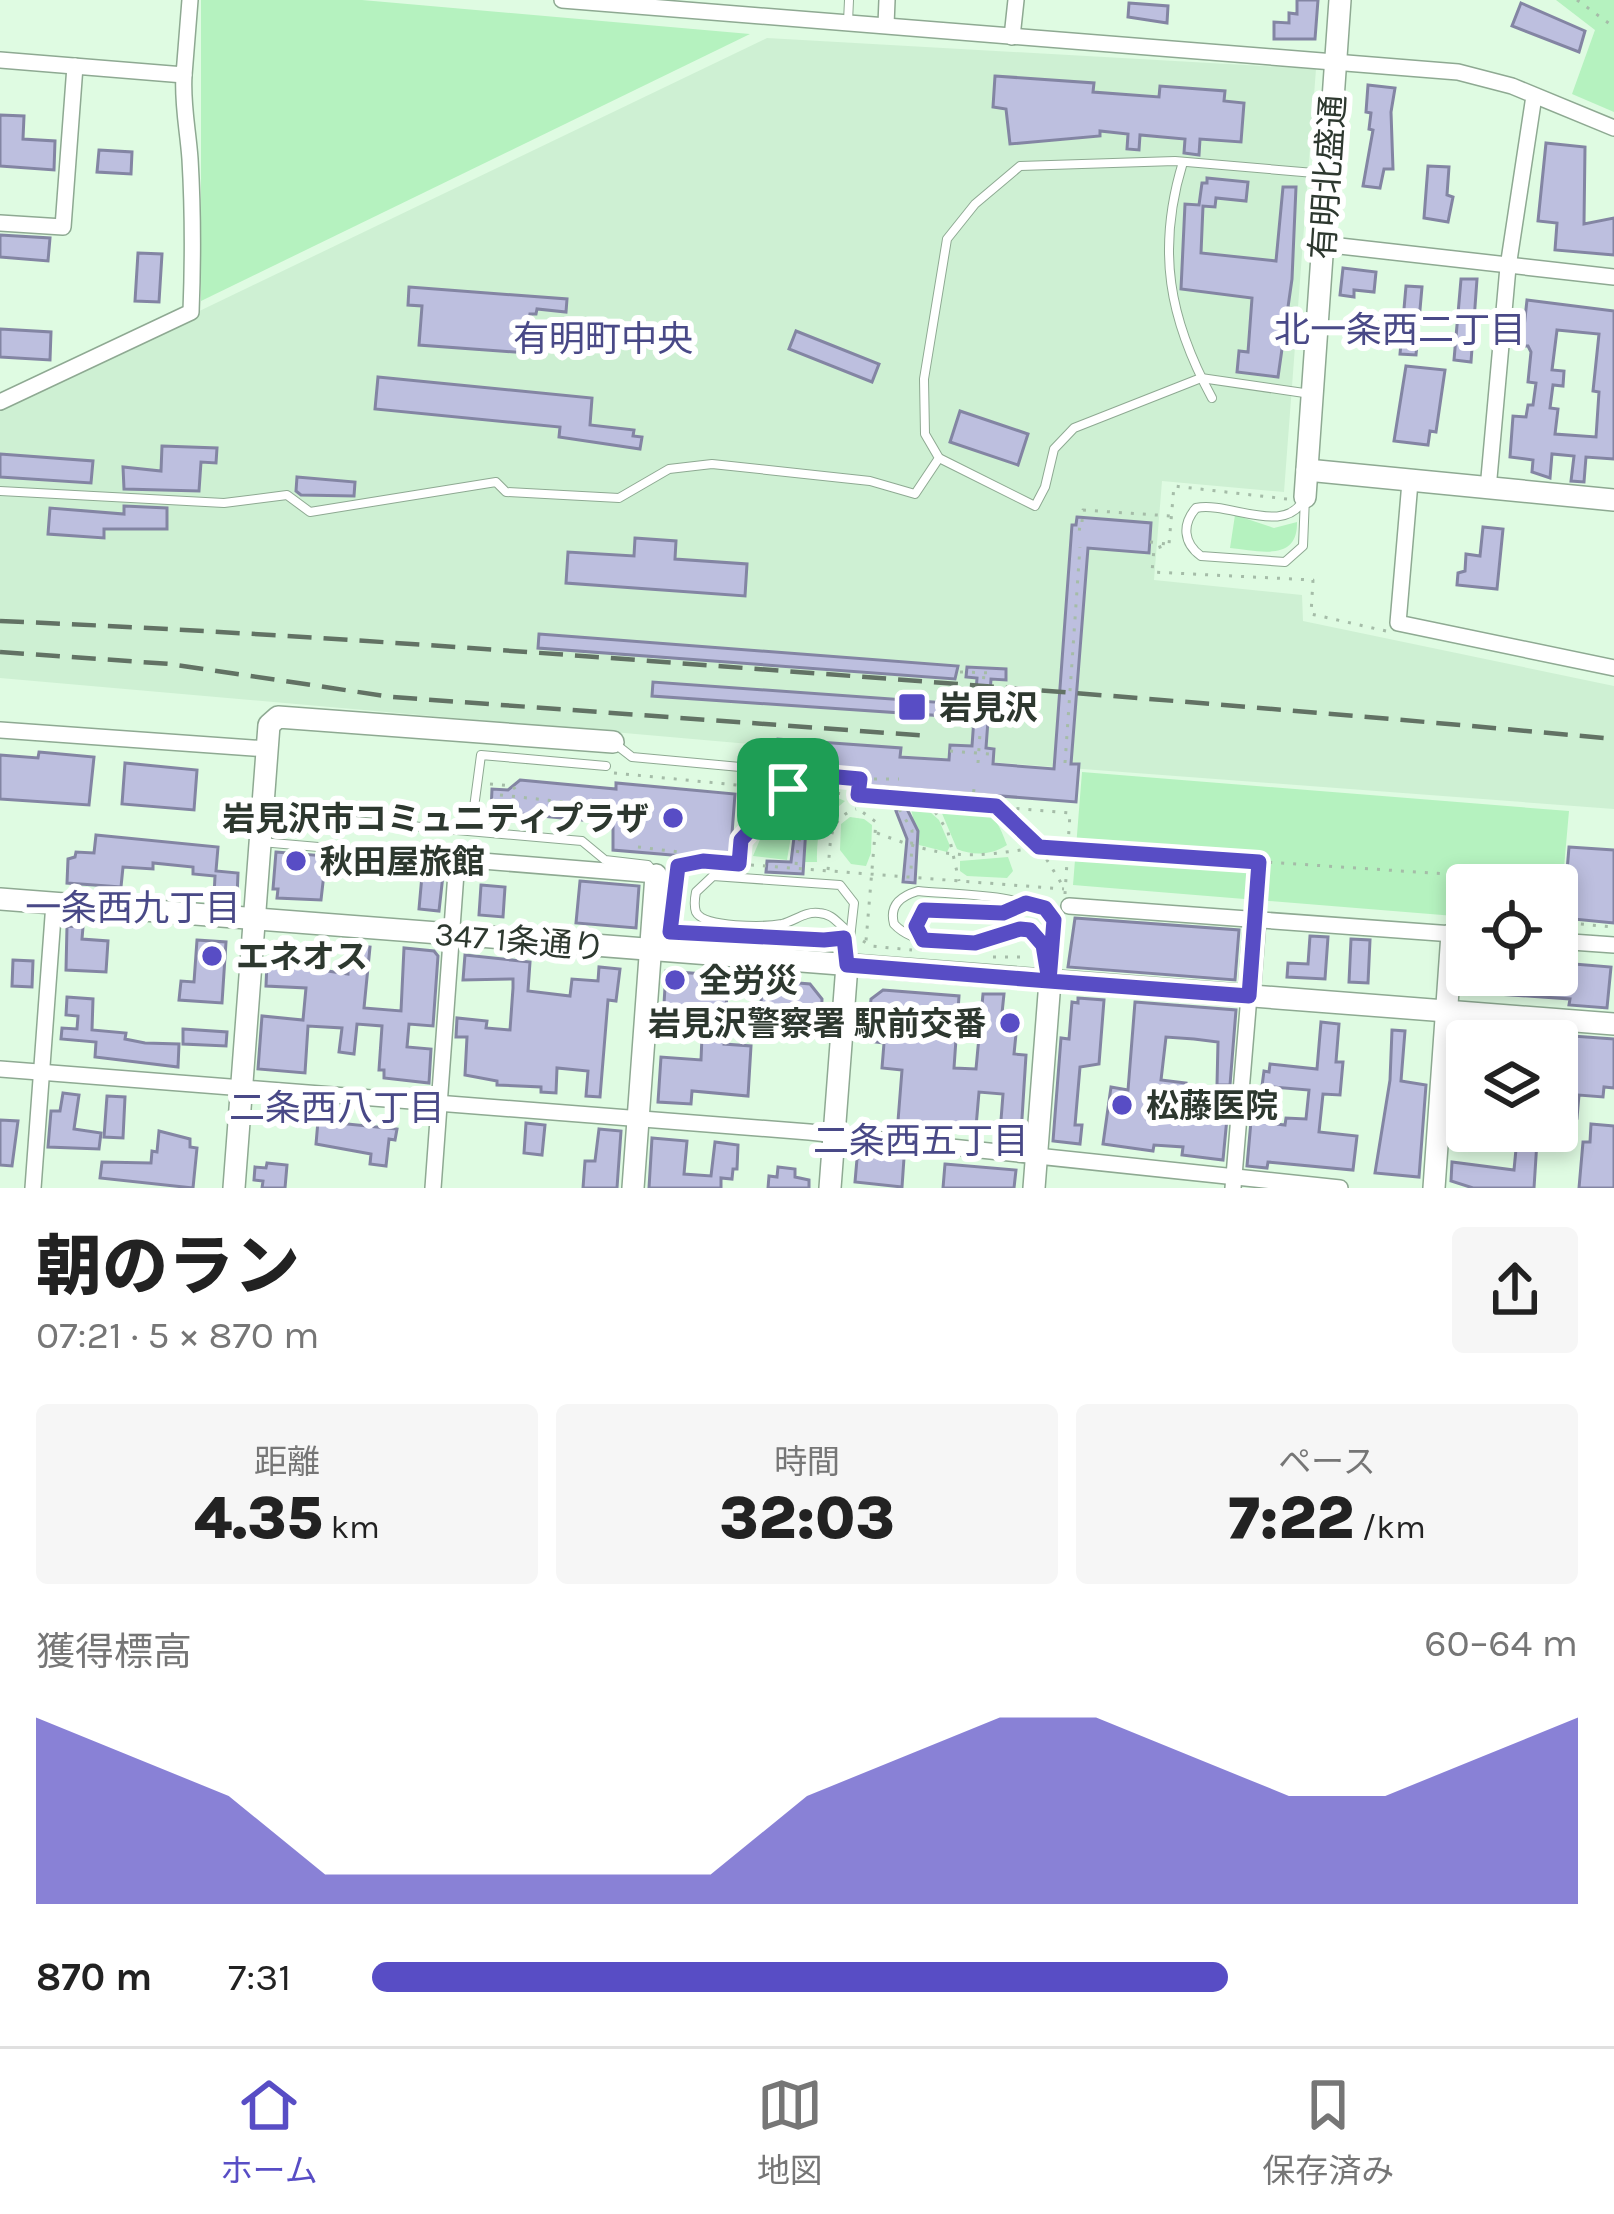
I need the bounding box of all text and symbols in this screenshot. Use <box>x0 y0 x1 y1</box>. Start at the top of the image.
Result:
street label: 有明北盛通 <box>1303 93 1353 261</box>
district label: 北一条西二丁目 <box>1274 309 1526 351</box>
district label: 有明町中央 <box>513 318 693 360</box>
place label: 岩見沢 <box>939 689 1038 727</box>
marker: 岩見沢 <box>896 691 928 723</box>
pin <box>737 738 839 840</box>
icon: arrive <box>755 756 821 822</box>
place label: 岩見沢市コミュニティプラザ <box>222 800 649 838</box>
marker: 岩見沢市コミュニティプラザ <box>660 805 686 831</box>
place label: 秋田屋旅館 <box>320 843 485 881</box>
marker: 秋田屋旅館 <box>283 848 309 874</box>
map controls <box>1446 864 1578 1152</box>
button: locate <box>1446 864 1578 996</box>
district label: 一条西九丁目 <box>25 887 241 929</box>
street label: 347 1条通り <box>433 915 607 967</box>
place label: エネオス <box>236 938 368 976</box>
marker: エネオス <box>199 943 225 969</box>
place label: 全労災 <box>699 962 798 1000</box>
marker: 全労災 <box>662 967 688 993</box>
place label: 岩見沢警察署 駅前交番 <box>648 1005 986 1043</box>
marker: 岩見沢警察署 駅前交番 <box>997 1010 1023 1036</box>
button: layers <box>1446 1020 1578 1152</box>
district label: 二条西八丁目 <box>229 1087 445 1129</box>
place label: 松藤医院 <box>1146 1087 1278 1125</box>
marker: 松藤医院 <box>1109 1092 1135 1118</box>
district label: 二条西五丁目 <box>813 1120 1029 1162</box>
button: share <box>1452 1227 1578 1353</box>
text: 朝のラン <box>36 1228 300 1306</box>
text: 07:21 · 5 × 870 m <box>36 1312 320 1358</box>
text: 距離 <box>254 1443 320 1481</box>
text: 時間 <box>774 1443 840 1481</box>
text: ペース <box>1278 1443 1376 1481</box>
text: 4.35 <box>194 1483 323 1553</box>
text: 32:03 <box>719 1483 895 1553</box>
text: 7:22 <box>1228 1483 1354 1553</box>
text: km <box>323 1508 380 1546</box>
text: /km <box>1354 1508 1426 1546</box>
text: 60–64 m <box>1424 1620 1578 1666</box>
text: 獲得標高 <box>36 1629 192 1675</box>
text: 870 m <box>36 1954 152 2000</box>
text: 7:31 <box>228 1954 291 2000</box>
tab: ホーム <box>220 2072 318 2192</box>
tab: 地図 <box>757 2072 823 2192</box>
tab: 保存済み <box>1262 2072 1394 2192</box>

